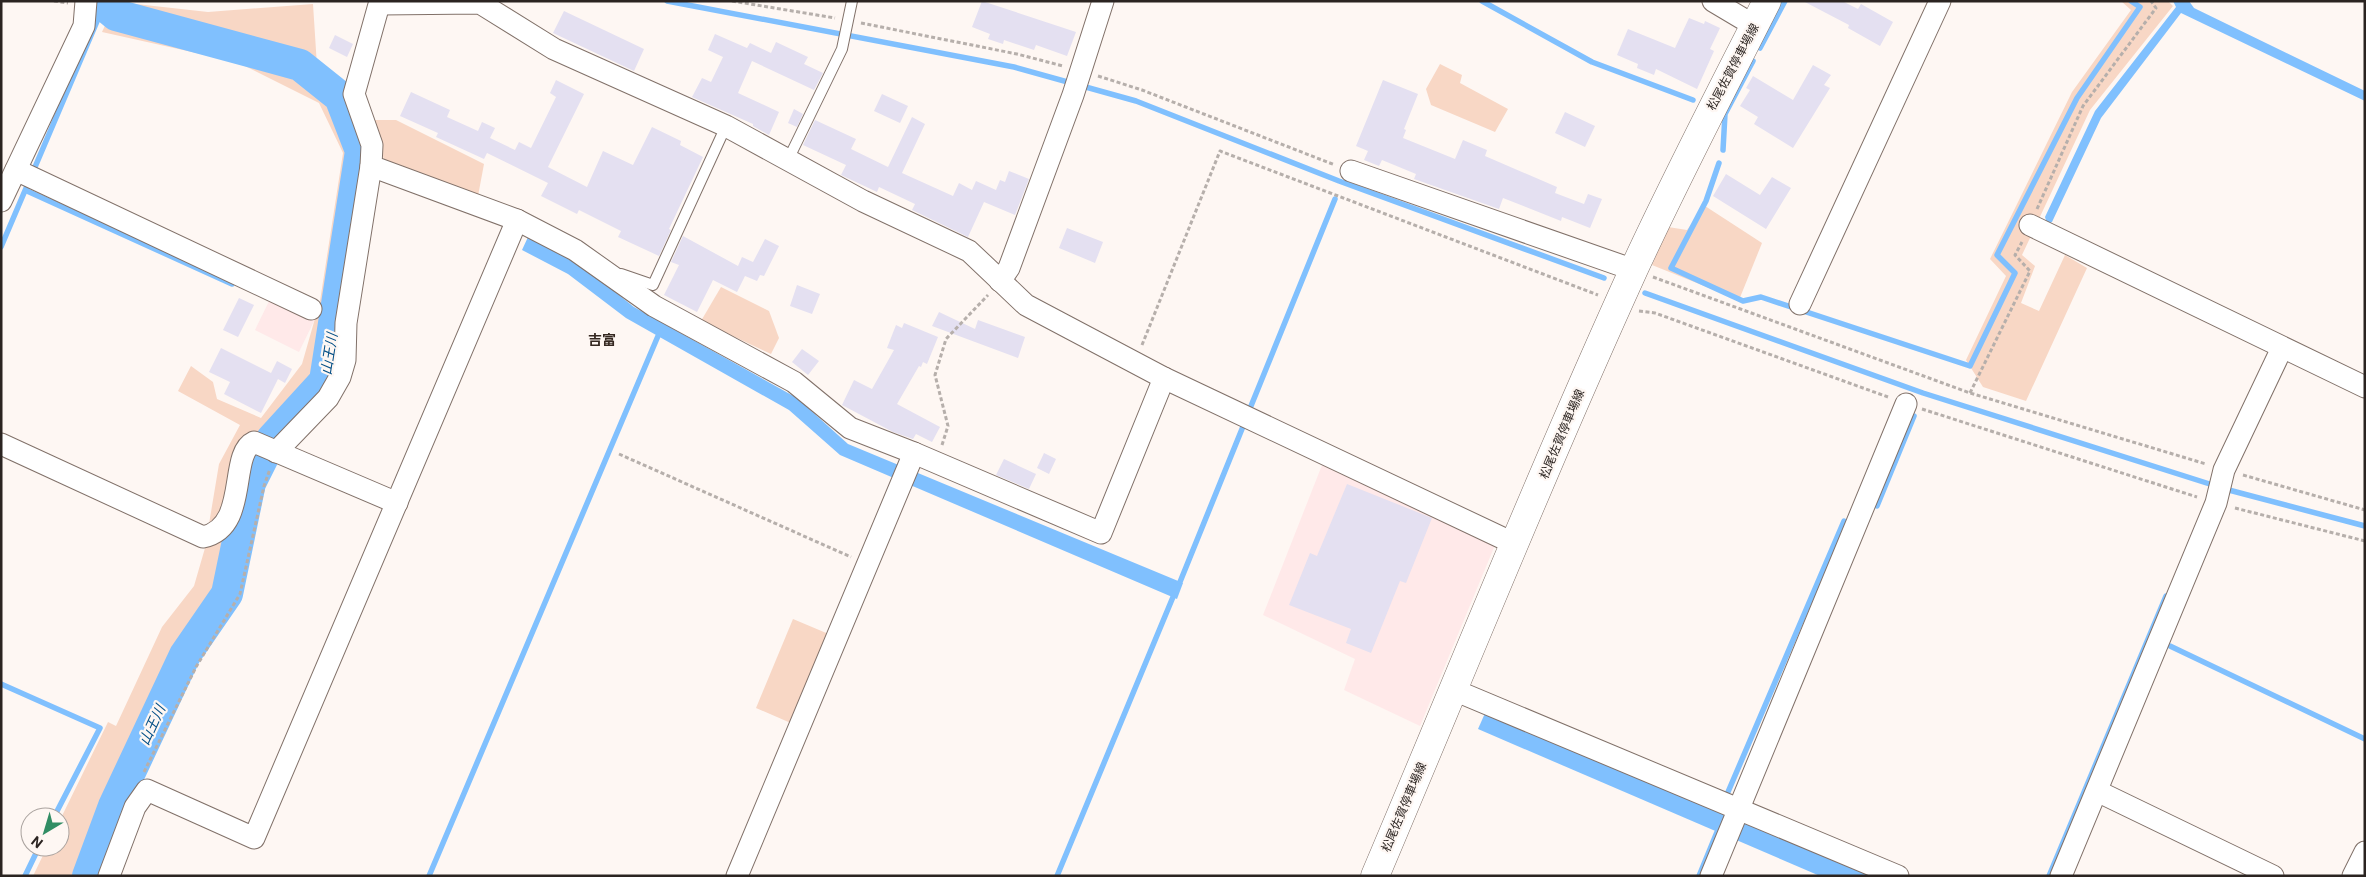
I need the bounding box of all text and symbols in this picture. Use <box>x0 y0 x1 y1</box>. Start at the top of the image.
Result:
street label: 松尾佐賀停車場線 <box>1704 21 1762 113</box>
water label: 山王川 <box>318 330 340 376</box>
district label: 吉富 <box>588 332 616 348</box>
street label: 松尾佐賀停車場線 <box>1537 387 1587 481</box>
water label: 山王川 <box>136 701 169 747</box>
street label: 松尾佐賀停車場線 <box>1379 760 1429 854</box>
north arrow <box>20 807 70 857</box>
text: N <box>28 833 46 852</box>

